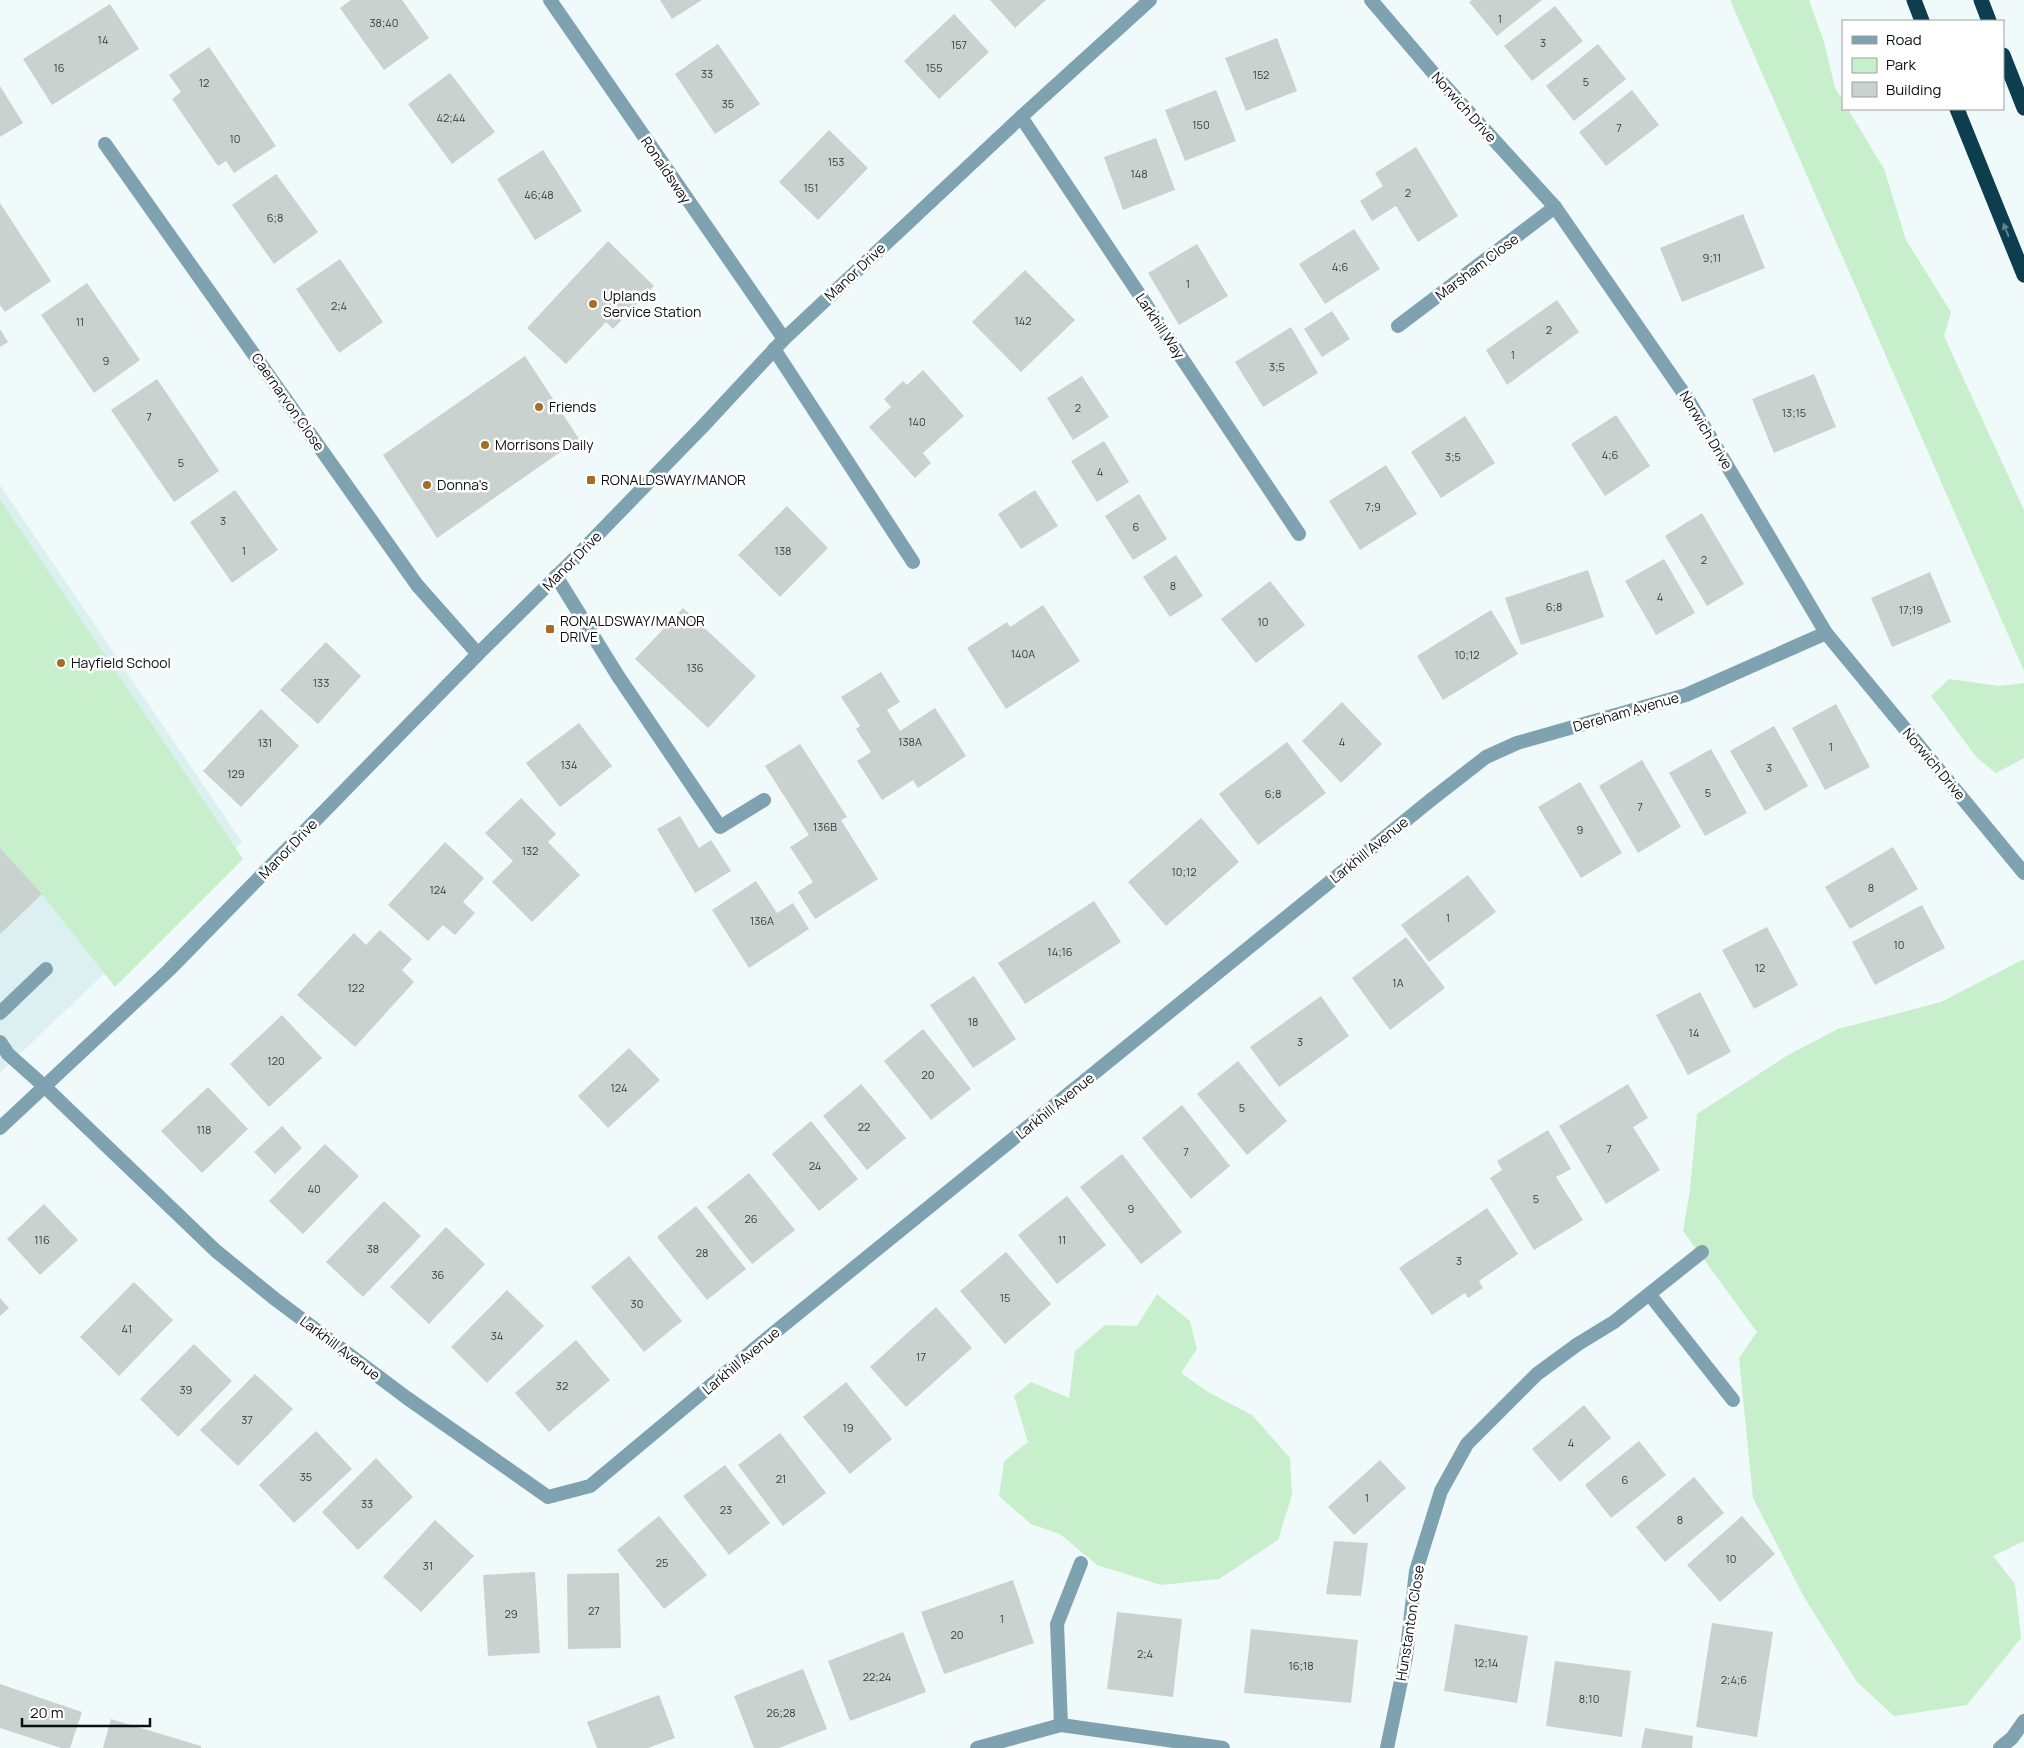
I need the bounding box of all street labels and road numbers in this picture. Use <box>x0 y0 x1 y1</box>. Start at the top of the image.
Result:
street label: Norwich Drive <box>1428 67 1501 146</box>
street label: Ronaldsway <box>637 133 696 207</box>
street label: Marsham Close <box>1431 229 1522 304</box>
street label: Manor Drive <box>820 239 889 305</box>
street label: Larkhill Way <box>1132 289 1190 363</box>
street label: Caernarvon Close <box>248 349 329 454</box>
street label: Norwich Drive <box>1675 387 1737 473</box>
street label: Manor Drive <box>538 527 605 594</box>
street label: Dereham Avenue <box>1571 687 1681 736</box>
street label: Norwich Drive <box>1899 724 1970 804</box>
street label: Larkhill Avenue <box>1325 812 1412 887</box>
street label: Manor Drive <box>254 814 321 883</box>
street label: Larkhill Avenue <box>1011 1068 1098 1143</box>
street label: Larkhill Avenue <box>296 1311 384 1384</box>
street label: Larkhill Avenue <box>698 1323 783 1399</box>
street label: Hunstanton Close <box>1391 1564 1428 1682</box>

